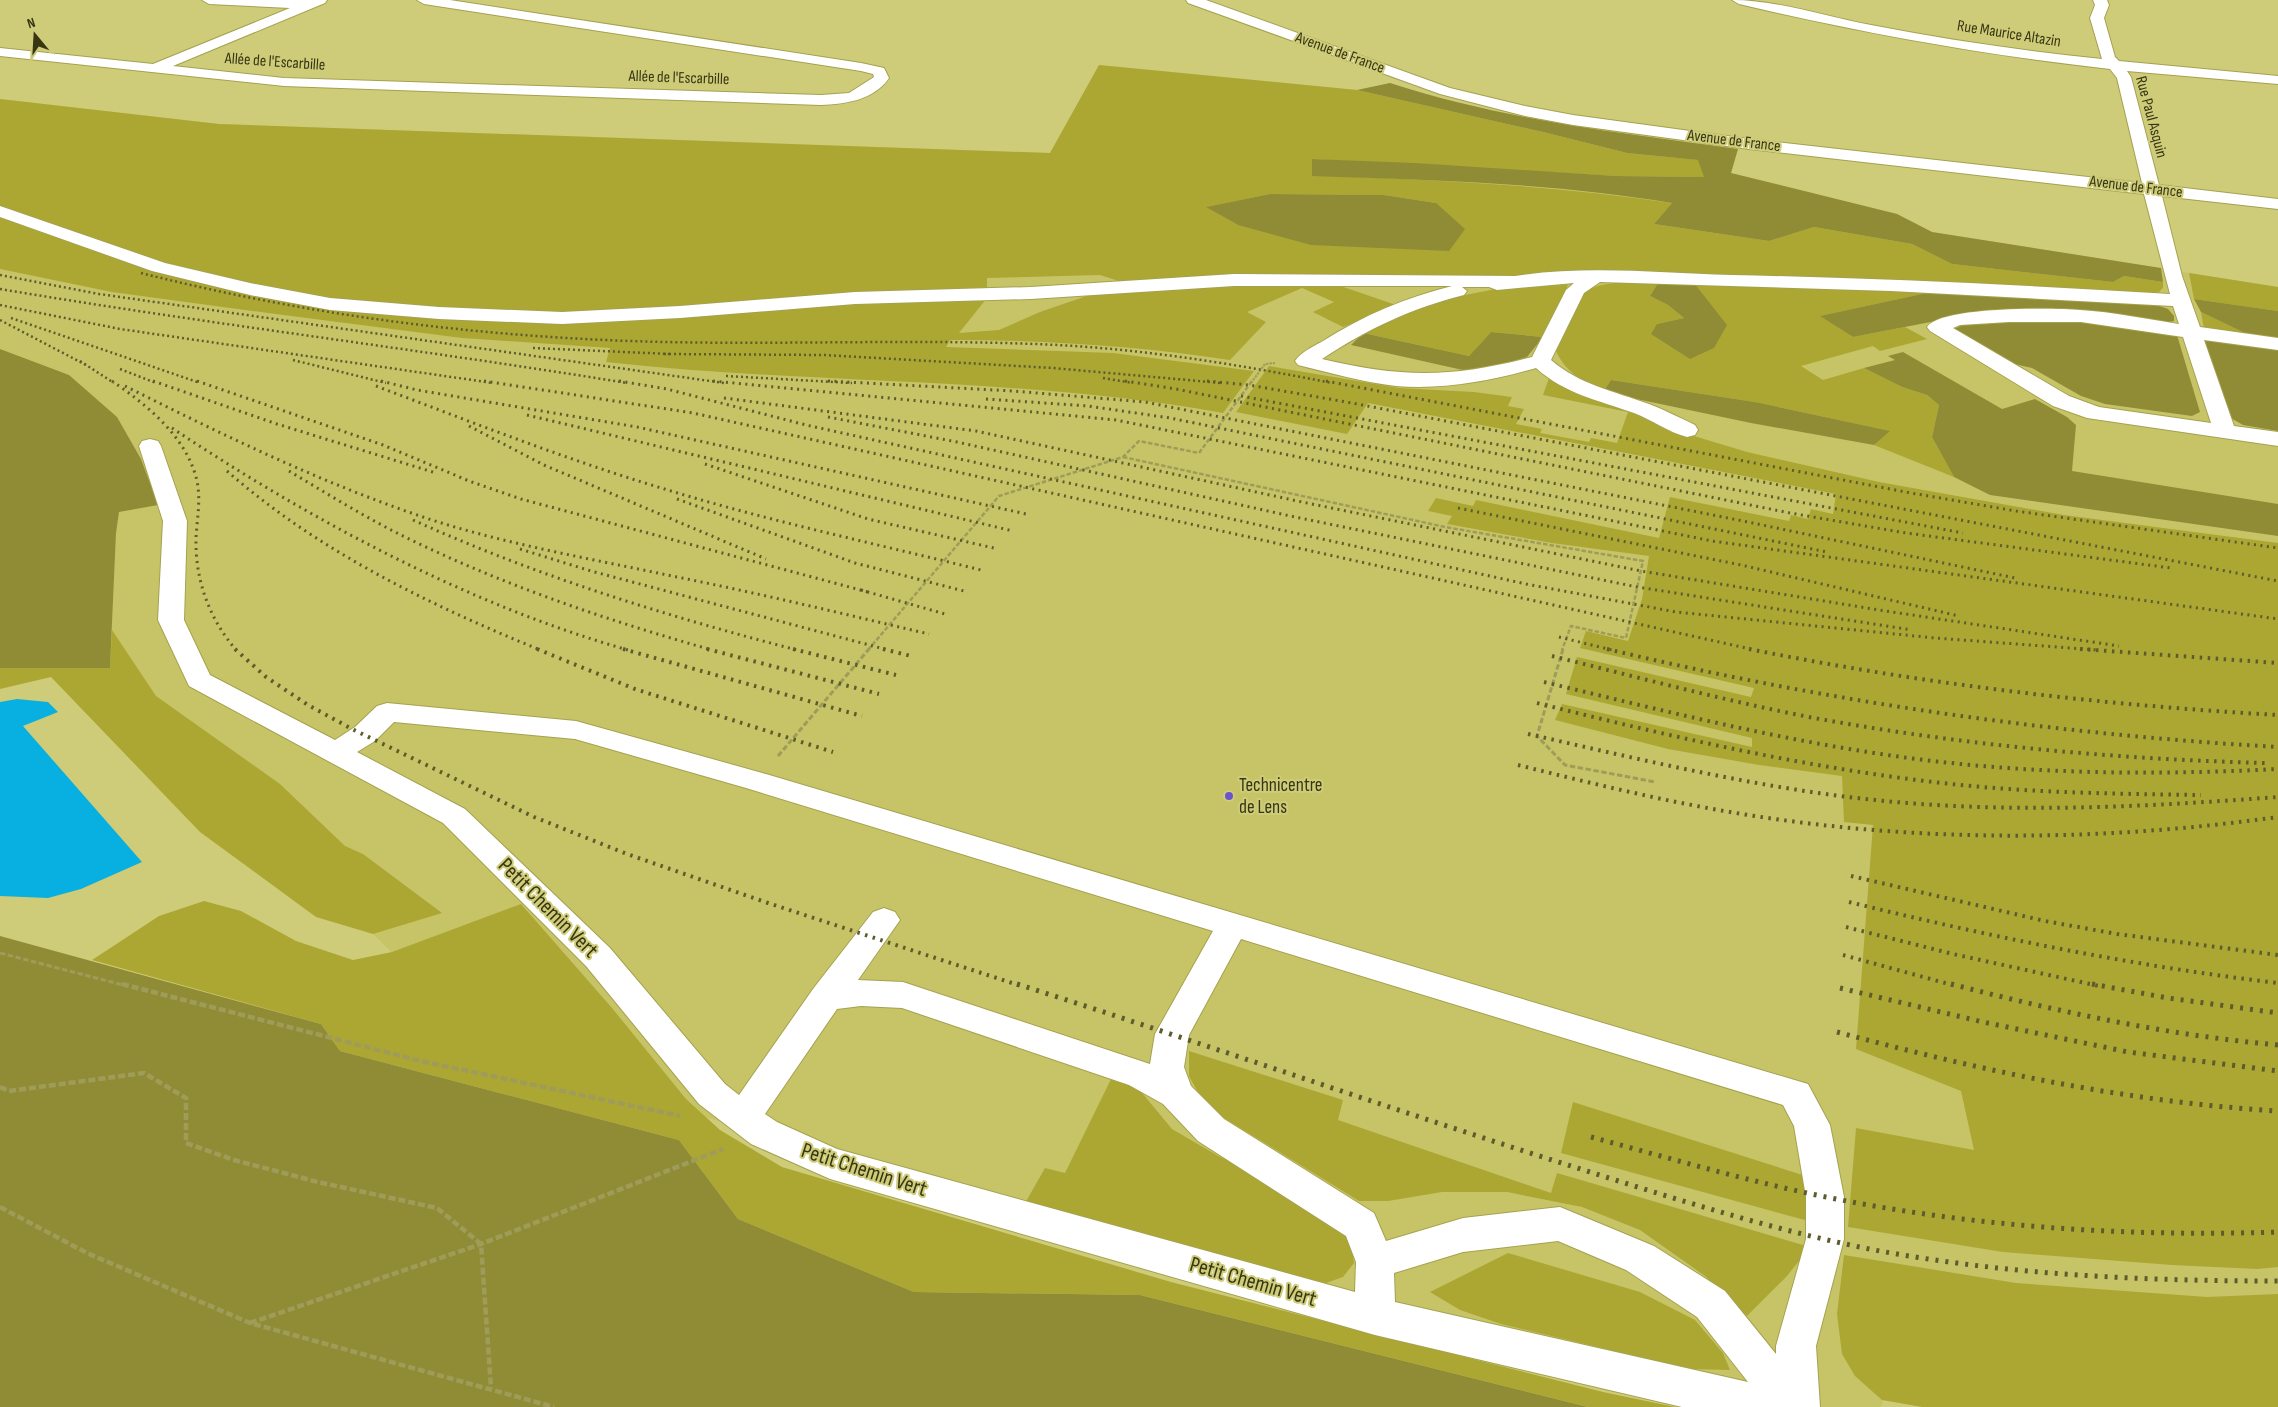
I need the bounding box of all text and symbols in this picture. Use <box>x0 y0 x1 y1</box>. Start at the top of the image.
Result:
north arrow <box>10 10 60 60</box>
text: N <box>25 14 37 32</box>
street label: Rue Maurice Altazin <box>1956 16 2062 52</box>
street label: Avenue de France <box>1292 28 1387 78</box>
street label: Allée de l'Escarbille <box>223 49 326 75</box>
street label: Allée de l'Escarbille <box>627 67 730 89</box>
street label: Rue Paul Asquin <box>2131 74 2171 160</box>
street label: Avenue de France <box>1685 126 1782 156</box>
street label: Avenue de France <box>2087 172 2184 202</box>
place label: Technicentre de Lens <box>1239 774 1323 819</box>
marker: Technicentre de Lens <box>1223 790 1235 802</box>
street label: Petit Chemin Vert <box>492 852 604 964</box>
street label: Petit Chemin Vert <box>798 1137 930 1203</box>
street label: Petit Chemin Vert <box>1187 1251 1320 1313</box>

